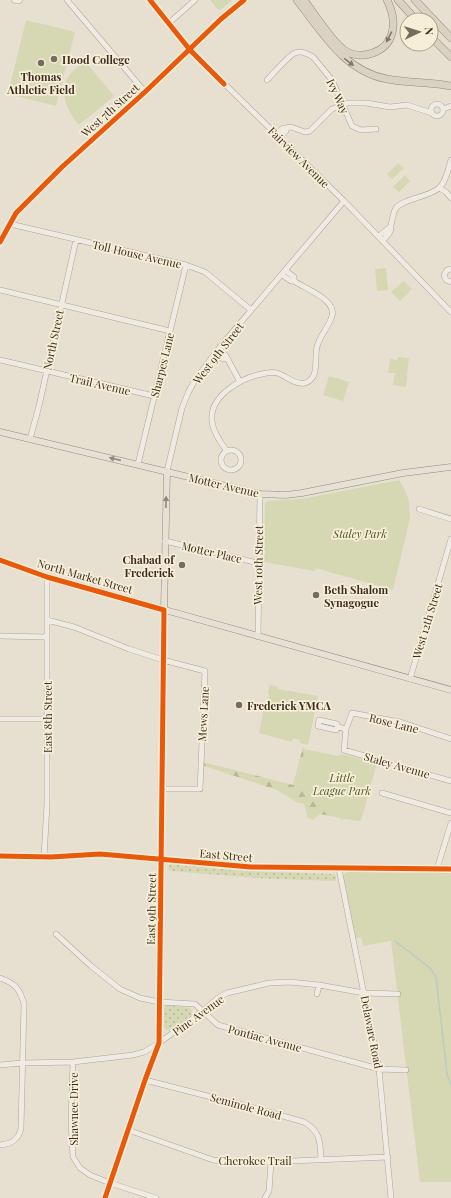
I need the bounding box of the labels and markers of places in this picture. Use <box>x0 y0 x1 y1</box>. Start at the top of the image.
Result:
place label: Hood College <box>62 52 130 67</box>
marker: Hood College <box>49 54 59 64</box>
marker: Thomas Athletic Field <box>36 58 46 68</box>
place label: Thomas Athletic Field <box>6 69 75 97</box>
place label: Chabad of Frederick <box>122 552 175 580</box>
marker: Chabad of Frederick <box>177 560 187 570</box>
place label: Beth Shalom Synagogue <box>324 582 388 610</box>
marker: Beth Shalom Synagogue <box>311 590 321 600</box>
place label: Frederick YMCA <box>247 698 331 713</box>
marker: Frederick YMCA <box>234 700 244 710</box>

